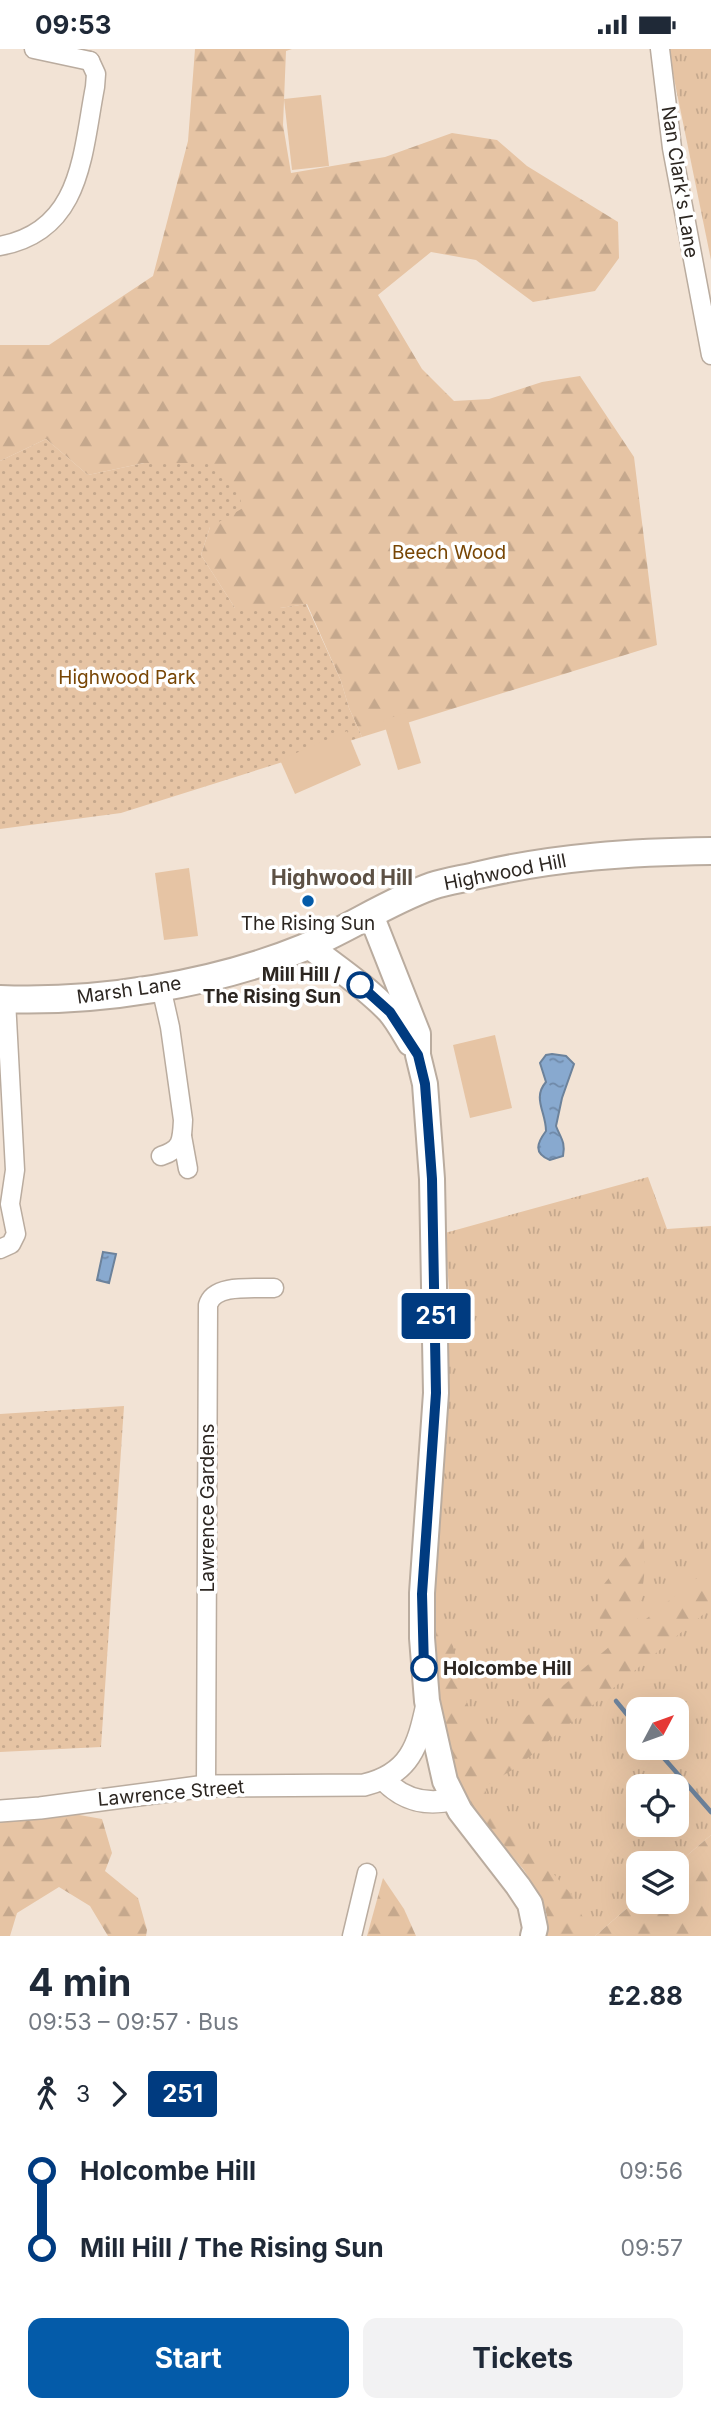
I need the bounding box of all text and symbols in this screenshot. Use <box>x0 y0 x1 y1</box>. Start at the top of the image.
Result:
text: 09:53 <box>35 9 112 40</box>
street label: Nan Clark's Lane <box>657 104 703 260</box>
park label: Beech Wood <box>392 541 506 564</box>
park label: Highwood Park <box>58 666 196 689</box>
street label: Highwood Hill <box>442 849 568 895</box>
district label: Highwood Hill <box>271 865 413 890</box>
marker: The Rising Sun <box>300 893 316 909</box>
place label: The Rising Sun <box>241 912 375 935</box>
place label: Mill Hill / The Rising Sun <box>203 963 342 1008</box>
street label: Marsh Lane <box>75 971 183 1009</box>
marker: Mill Hill / The Rising Sun <box>347 972 373 998</box>
line badge: 251 <box>396 1293 476 1339</box>
text: 251 <box>416 1301 456 1330</box>
street label: Lawrence Gardens <box>196 1423 219 1593</box>
marker: Holcombe Hill <box>411 1655 437 1681</box>
place label: Holcombe Hill <box>443 1657 572 1680</box>
north arrow <box>626 1697 690 1761</box>
map controls <box>626 1697 689 1914</box>
button: locate <box>626 1774 689 1837</box>
street label: Lawrence Street <box>97 1775 245 1811</box>
button: layers <box>626 1851 689 1914</box>
text: 4 min <box>28 1959 131 2005</box>
text: £2.88 <box>608 1980 683 2011</box>
text: 09:53 – 09:57 · Bus <box>28 2008 239 2036</box>
icon: walk <box>28 2075 66 2113</box>
icon: forward <box>100 2075 138 2113</box>
text: 251 <box>162 2079 203 2108</box>
text: 3 <box>76 2080 90 2108</box>
text: Holcombe Hill <box>80 2155 256 2186</box>
text: 09:56 <box>619 2157 683 2185</box>
text: Mill Hill / The Rising Sun <box>80 2232 384 2263</box>
text: 09:57 <box>621 2234 683 2262</box>
button: Start <box>28 2318 349 2398</box>
button: Tickets <box>363 2318 683 2398</box>

